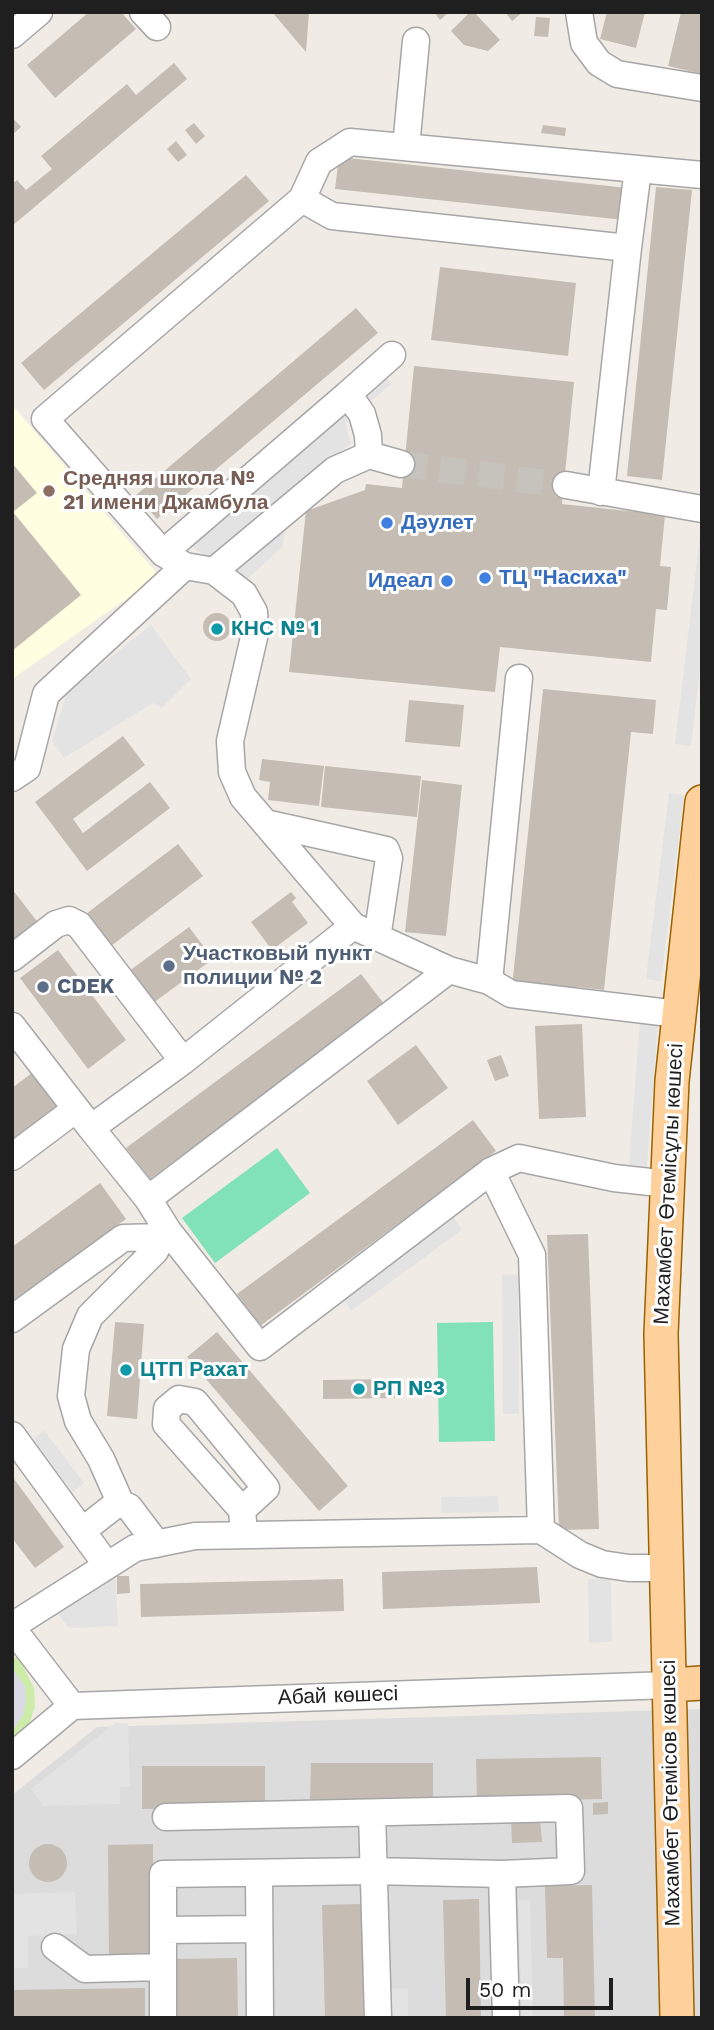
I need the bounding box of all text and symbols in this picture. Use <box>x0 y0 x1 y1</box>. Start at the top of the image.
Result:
place label: Средняя школа № 21 имени Джамбула <box>63 466 268 516</box>
marker: Средняя школа № 21 имени Джамбула <box>41 483 57 499</box>
place label: Дәулет <box>401 510 474 536</box>
marker: Дәулет <box>379 515 395 531</box>
place label: ТЦ "Насиха" <box>499 565 627 591</box>
place label: Идеал <box>368 568 433 594</box>
marker: ТЦ "Насиха" <box>477 570 493 586</box>
marker: Идеал <box>439 573 455 589</box>
place label: КНС № 1 <box>231 616 320 642</box>
marker: КНС № 1 <box>209 621 225 637</box>
place label: Участковый пункт полиции № 2 <box>183 941 373 991</box>
marker: Участковый пункт полиции № 2 <box>161 958 177 974</box>
place label: CDEK <box>57 974 114 1000</box>
marker: CDEK <box>35 979 51 995</box>
street label: Махамбет Өтемісұлы көшесі <box>649 1043 689 1325</box>
place label: ЦТП Рахат <box>140 1357 248 1383</box>
marker: ЦТП Рахат <box>118 1362 134 1378</box>
place label: РП №3 <box>373 1376 445 1402</box>
marker: РП №3 <box>351 1381 367 1397</box>
street label: Махамбет Өтемісов көшесі <box>656 1659 686 1927</box>
street label: Абай көшесі <box>277 1681 399 1711</box>
scale bar <box>469 1964 616 2008</box>
text: 50 m <box>479 1977 531 2002</box>

